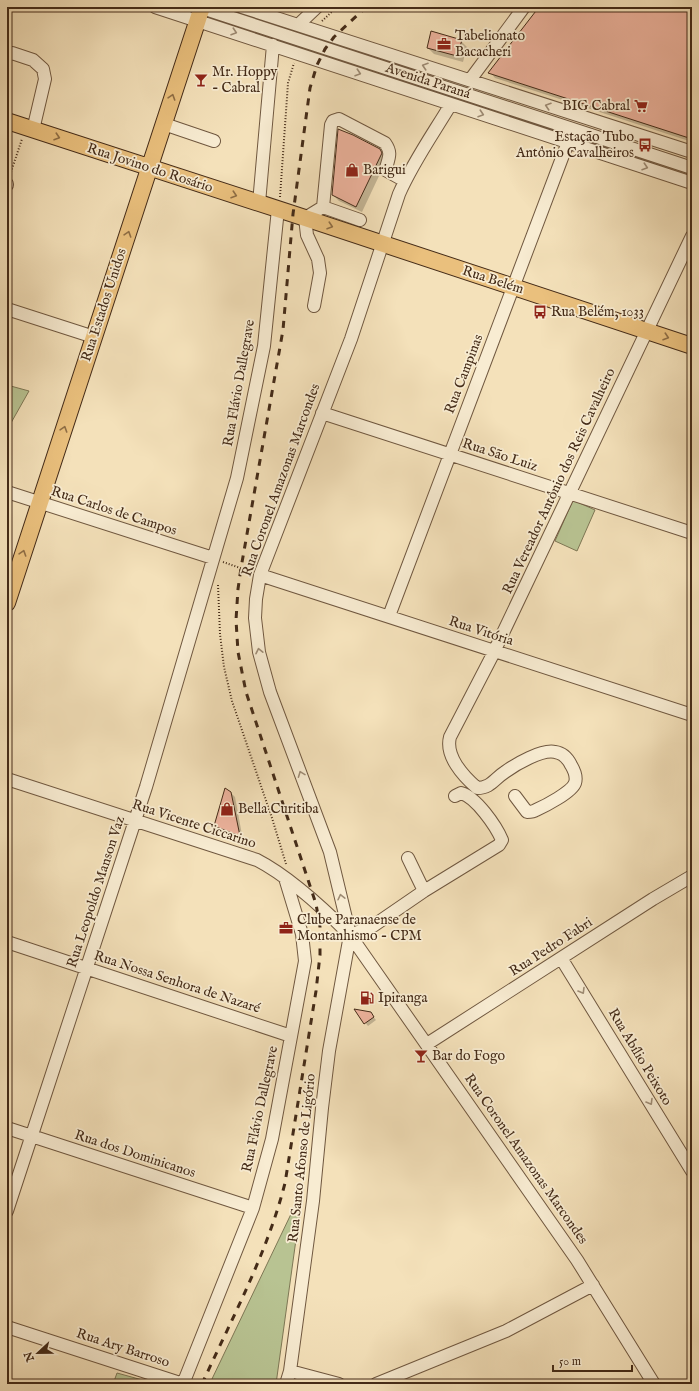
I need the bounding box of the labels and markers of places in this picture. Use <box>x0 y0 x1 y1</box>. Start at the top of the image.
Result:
place label: Tabelionato Bacacheri <box>455 27 525 61</box>
office icon: Tabelionato Bacacheri <box>436 36 452 52</box>
place label: Mr. Hoppy - Cabral <box>212 63 278 97</box>
bar icon: Mr. Hoppy - Cabral <box>193 72 209 88</box>
place label: BIG Cabral <box>562 97 630 115</box>
supermarket icon: BIG Cabral <box>633 98 649 114</box>
place label: Estação Tubo Antônio Cavalheiros <box>515 128 634 162</box>
bus stop icon: Estação Tubo Antônio Cavalheiros <box>637 137 653 153</box>
place label: Barigui <box>363 161 406 179</box>
shop icon: Barigui <box>344 162 360 178</box>
place label: Rua Belém, 1033 <box>551 303 644 321</box>
bus stop icon: Rua Belém, 1033 <box>532 304 548 320</box>
place label: Bella Curitiba <box>238 800 320 818</box>
shop icon: Bella Curitiba <box>219 801 235 817</box>
place label: Clube Paranaense de Montanhismo - CPM <box>297 911 422 945</box>
office icon: Clube Paranaense de Montanhismo - CPM <box>278 920 294 936</box>
place label: Ipiranga <box>378 989 428 1007</box>
fuel station icon: Ipiranga <box>359 990 375 1006</box>
place label: Bar do Fogo <box>432 1047 505 1065</box>
bar icon: Bar do Fogo <box>413 1048 429 1064</box>

